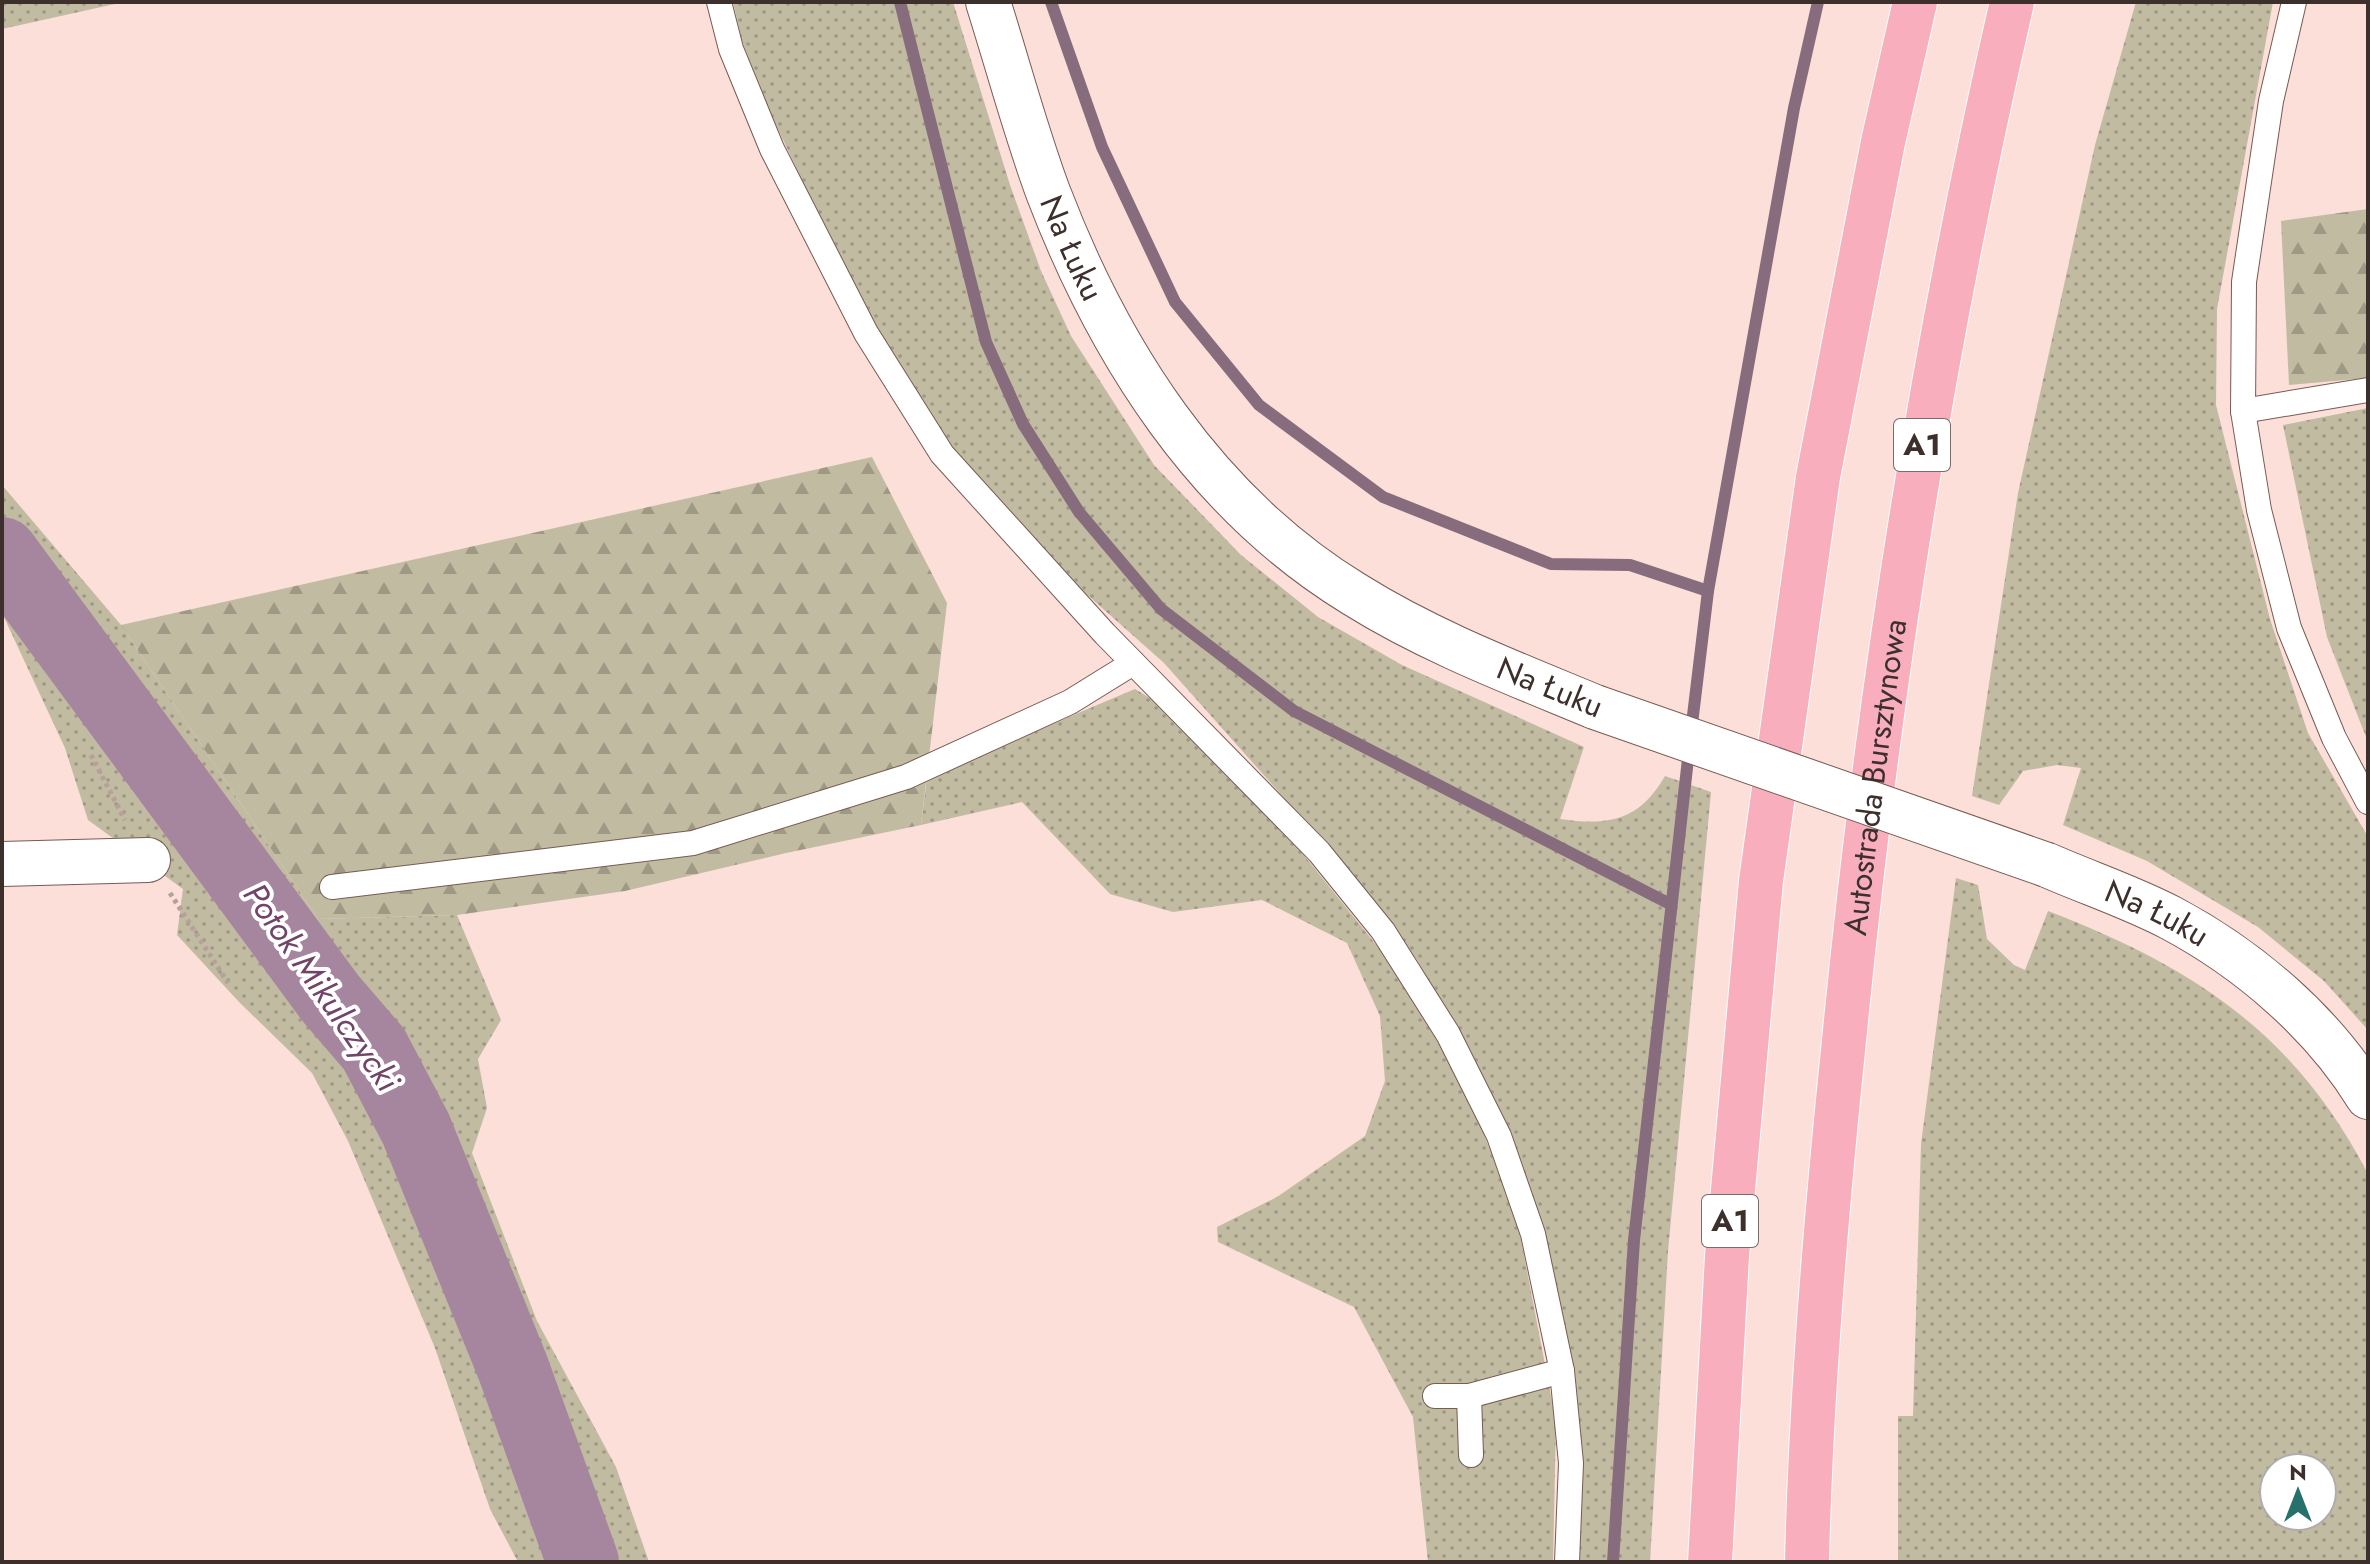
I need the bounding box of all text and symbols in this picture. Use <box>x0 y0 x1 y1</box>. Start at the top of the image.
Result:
street label: Na Łuku <box>1028 188 1115 309</box>
road number: A1 <box>1894 419 1950 471</box>
street label: Autostrada Bursztynowa <box>1832 616 1918 938</box>
street label: Na Łuku <box>1490 645 1610 729</box>
street label: Na Łuku <box>2098 868 2218 958</box>
water label: Potok Mikulczycki <box>231 873 413 1103</box>
road number: A1 <box>1702 1195 1758 1247</box>
north arrow <box>2258 1452 2338 1532</box>
text: N <box>2289 1456 2307 1488</box>

